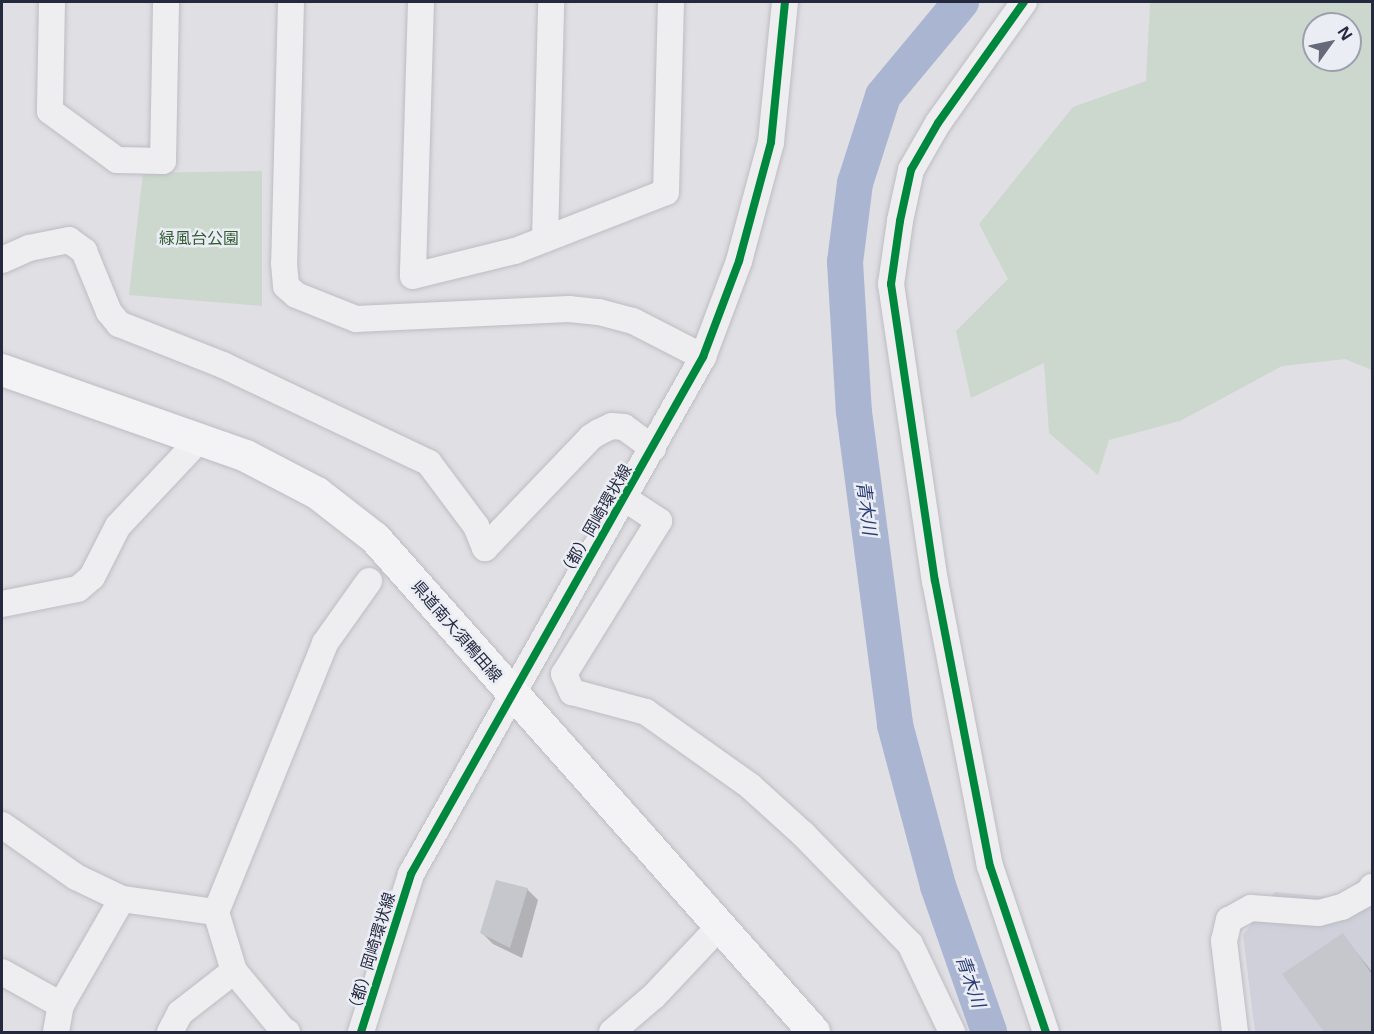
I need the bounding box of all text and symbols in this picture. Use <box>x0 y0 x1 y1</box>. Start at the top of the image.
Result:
north arrow <box>1302 12 1362 72</box>
text: N <box>1333 22 1358 45</box>
park label: 緑風台公園 <box>159 228 239 248</box>
street label: （都）岡崎環状線 <box>555 461 635 581</box>
water label: 青木川 <box>853 480 881 536</box>
street label: 県道南大須鴨田線 <box>408 576 506 686</box>
street label: （都）岡崎環状線 <box>343 890 399 1018</box>
water label: 青木川 <box>952 952 990 1010</box>

